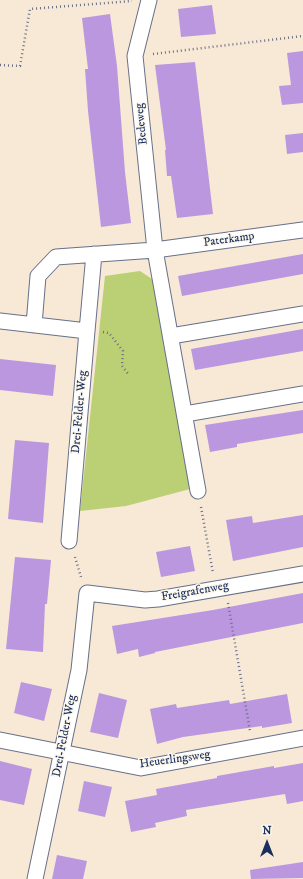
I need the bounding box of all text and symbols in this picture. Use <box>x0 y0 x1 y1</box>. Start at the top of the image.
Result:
street label: Bedeweg <box>133 102 151 146</box>
street label: Paterkamp <box>203 229 255 251</box>
street label: Drei-Felder-Weg <box>69 370 91 454</box>
street label: Freigrafenweg <box>160 579 230 605</box>
street label: Drei-Felder-Weg <box>50 694 80 778</box>
street label: Heuerlingsweg <box>139 748 211 772</box>
north arrow <box>247 823 287 863</box>
text: N <box>262 824 272 838</box>

